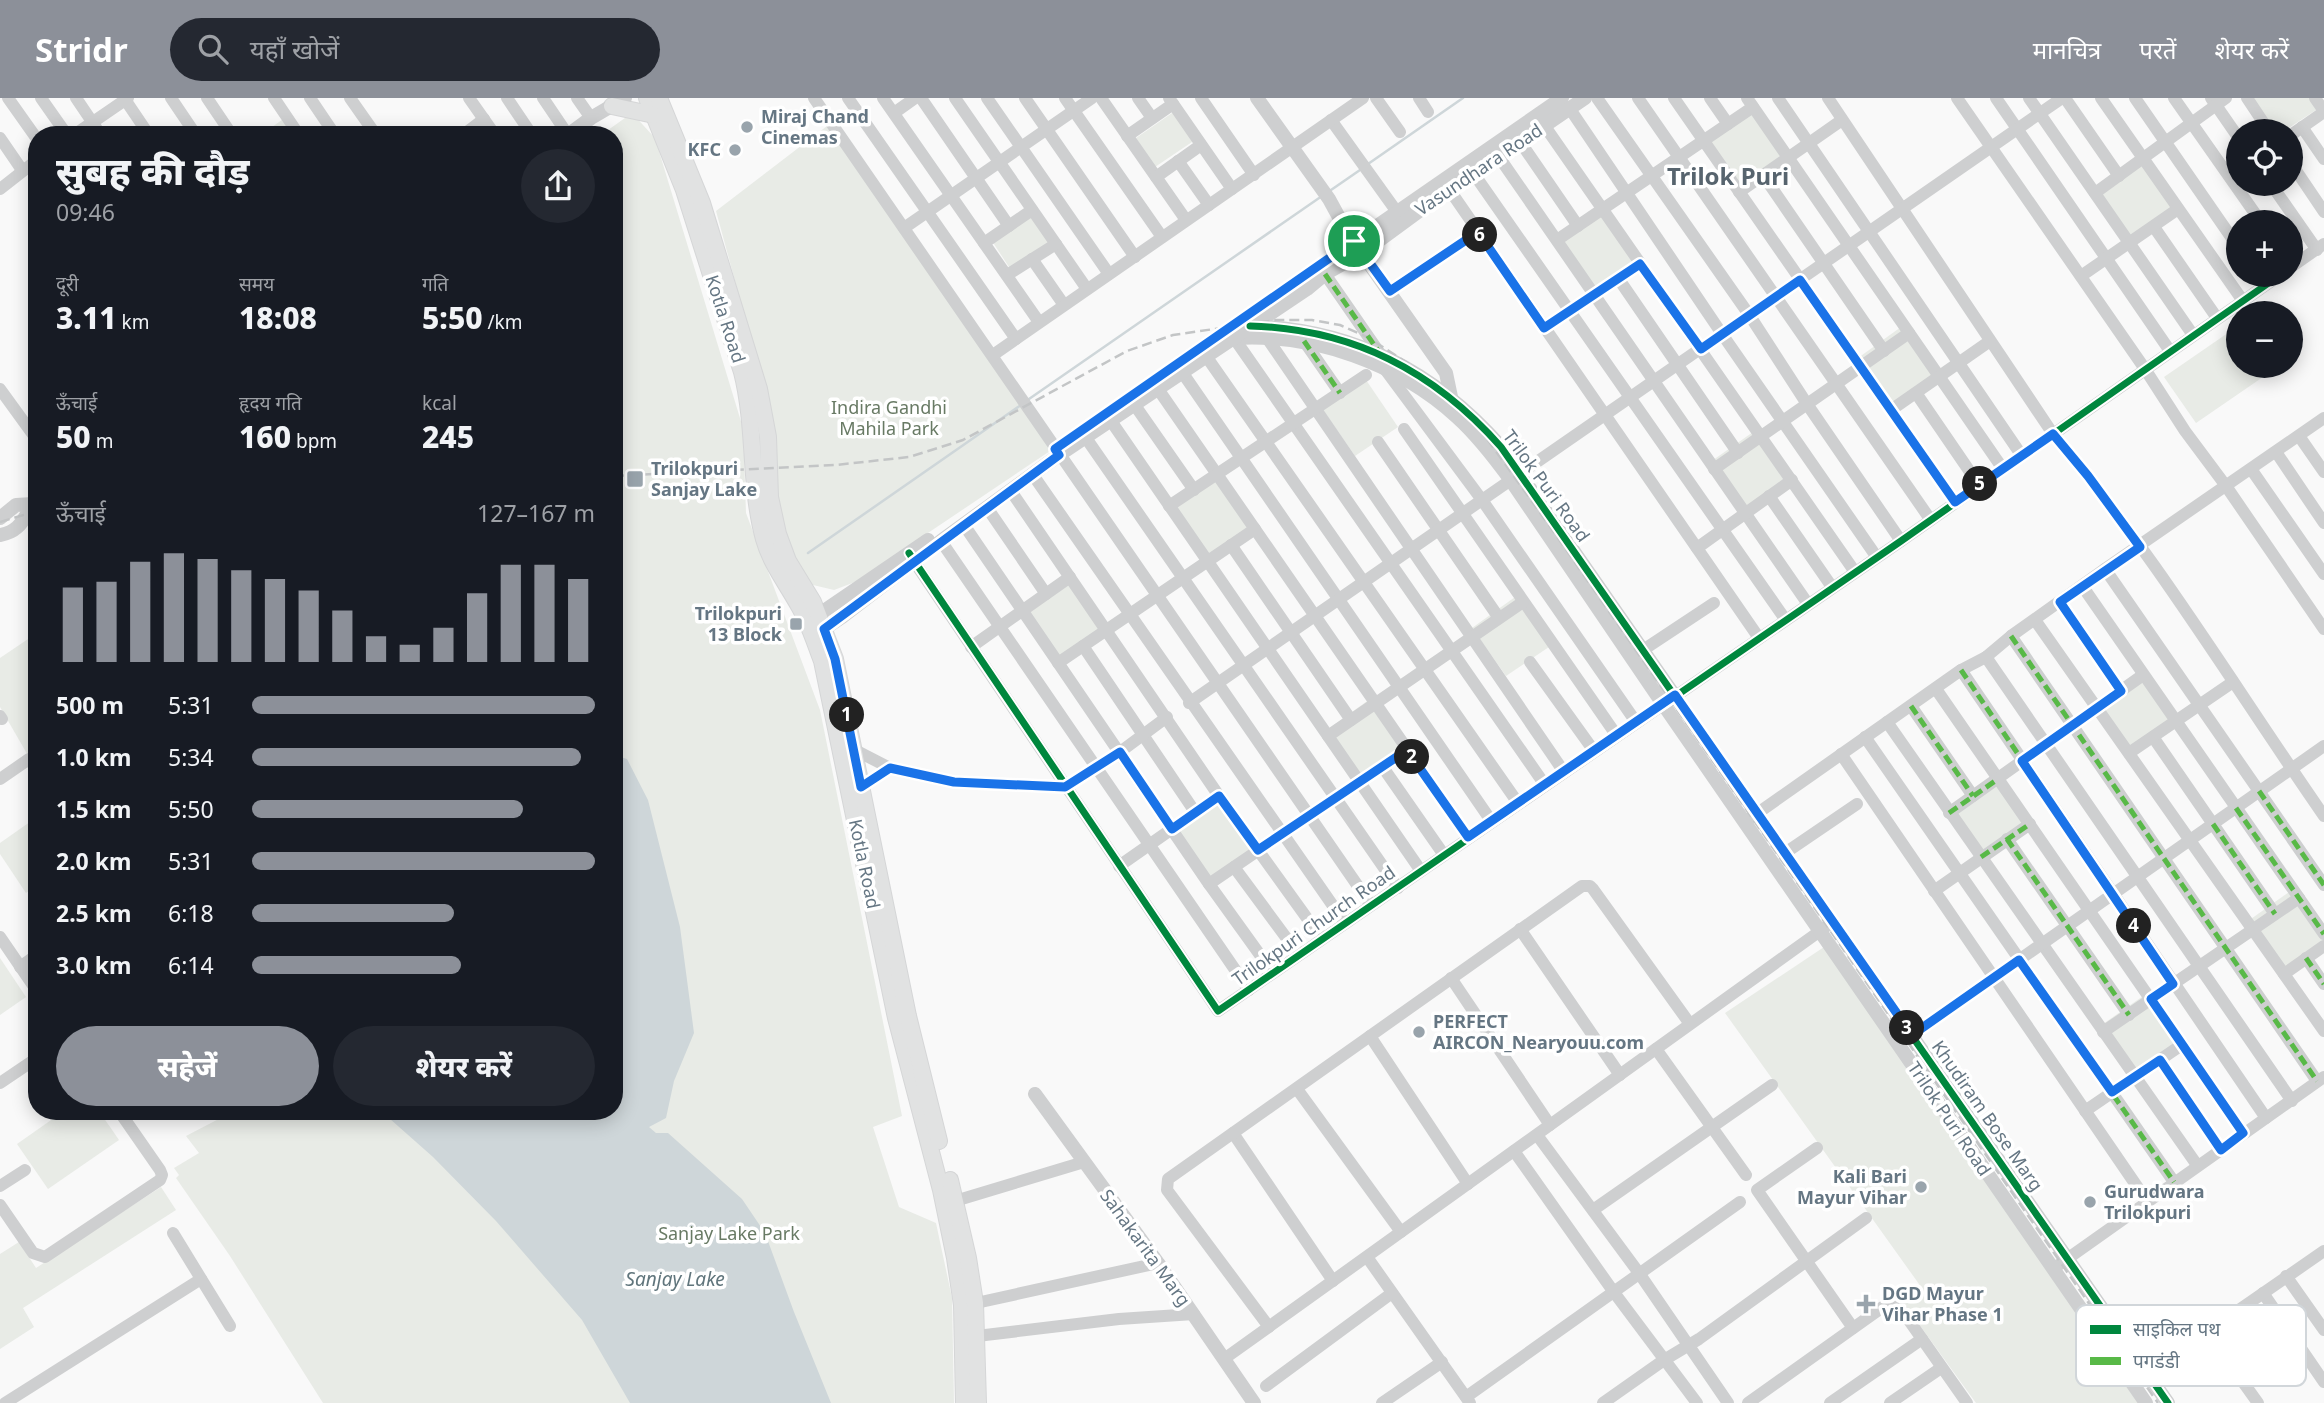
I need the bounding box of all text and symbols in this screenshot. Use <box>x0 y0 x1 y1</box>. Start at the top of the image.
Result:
search box <box>170 18 660 81</box>
text: Stridr <box>35 27 128 72</box>
icon: search <box>194 30 232 68</box>
text: यहाँ खोजें <box>250 31 339 67</box>
text: मानचित्र <box>2033 33 2101 66</box>
text: परतें <box>2139 33 2176 66</box>
text: शेयर करें <box>2214 33 2289 66</box>
place label: Miraj Chand Cinemas <box>761 104 869 149</box>
street label: Vasundhara Road <box>1410 118 1547 221</box>
marker: Miraj Chand Cinemas <box>739 119 755 135</box>
map controls <box>2226 119 2303 378</box>
button: locate <box>2226 119 2303 196</box>
place label: KFC <box>688 137 721 161</box>
marker: KFC <box>727 142 743 158</box>
text: सुबह की दौड़ <box>56 144 250 196</box>
button: share <box>521 149 595 223</box>
district label: Trilok Puri <box>1667 159 1789 192</box>
text: 09:46 <box>56 196 115 228</box>
button: + <box>2226 210 2303 287</box>
pin <box>1324 211 1384 271</box>
pin: 6 <box>1462 218 1498 252</box>
text: 6 <box>1474 221 1485 247</box>
icon: arrive <box>1335 222 1373 260</box>
text: दूरी <box>56 271 79 297</box>
text: समय <box>239 271 274 297</box>
text: गति <box>422 271 448 297</box>
street label: Kotla Road <box>700 272 751 366</box>
text: 3.11 <box>56 297 117 338</box>
text: 18:08 <box>239 297 317 338</box>
text: 5:50 <box>422 297 483 338</box>
button: − <box>2226 301 2303 378</box>
text: km <box>117 309 149 335</box>
text: /km <box>483 309 523 335</box>
text: ऊँचाई <box>56 390 97 416</box>
text: हृदय गति <box>239 390 302 416</box>
text: kcal <box>422 390 457 416</box>
park label: Indira Gandhi Mahila Park <box>831 395 947 440</box>
text: 50 <box>56 416 91 457</box>
text: 160 <box>239 416 291 457</box>
text: 245 <box>422 416 474 457</box>
street label: Trilok Puri Road <box>1498 425 1596 546</box>
text: m <box>91 428 113 454</box>
text: bpm <box>291 428 337 454</box>
place label: Trilokpuri Sanjay Lake <box>651 456 757 501</box>
pin: 5 <box>1962 466 1997 502</box>
marker: Trilokpuri Sanjay Lake <box>625 469 645 489</box>
text: 5 <box>1974 470 1985 496</box>
text: ऊँचाई <box>56 497 106 529</box>
text: 127–167 m <box>477 497 595 529</box>
place label: Trilokpuri 13 Block <box>695 601 783 646</box>
marker: Trilokpuri 13 Block <box>788 616 804 632</box>
text: 500 m <box>56 689 124 721</box>
text: 5:31 <box>168 689 214 721</box>
pin: 1 <box>830 698 864 732</box>
text: 1 <box>841 701 852 727</box>
pin: 2 <box>1394 740 1430 774</box>
text: 1.0 km <box>56 741 131 773</box>
text: 5:34 <box>168 741 214 773</box>
text: 2 <box>1406 743 1417 769</box>
text: 1.5 km <box>56 793 131 825</box>
text: 5:50 <box>168 793 214 825</box>
street label: Kotla Road <box>844 817 886 911</box>
text: 2.0 km <box>56 845 131 877</box>
text: 5:31 <box>168 845 214 877</box>
street label: Trilokpuri Church Road <box>1227 860 1400 991</box>
text: 2.5 km <box>56 897 131 929</box>
text: 6:18 <box>168 897 214 929</box>
pin: 4 <box>2116 908 2152 944</box>
text: 4 <box>2128 912 2139 938</box>
text: 3.0 km <box>56 949 131 981</box>
text: 6:14 <box>168 949 214 981</box>
place label: PERFECT AIRCON_Nearyouu.com <box>1433 1009 1644 1054</box>
pin: 3 <box>1890 1010 1924 1046</box>
text: 3 <box>1901 1014 1912 1040</box>
marker: PERFECT AIRCON_Nearyouu.com <box>1411 1024 1427 1040</box>
button: सहेजें <box>56 1026 319 1106</box>
button: शेयर करें <box>333 1026 595 1106</box>
street label: Khudiram Bose Marg <box>1927 1035 2049 1195</box>
street label: Trilok Puri Road <box>1903 1057 1997 1180</box>
place label: Kali Bari Mayur Vihar <box>1797 1164 1907 1209</box>
marker: Kali Bari Mayur Vihar <box>1913 1179 1929 1195</box>
place label: Gurudwara Trilokpuri <box>2104 1179 2205 1224</box>
street label: Sahakarita Marg <box>1095 1184 1196 1311</box>
marker: Gurudwara Trilokpuri <box>2082 1194 2098 1210</box>
park label: Sanjay Lake Park <box>658 1221 800 1245</box>
water label: Sanjay Lake <box>625 1266 725 1292</box>
place label: DGD Mayur Vihar Phase 1 <box>1882 1281 2003 1326</box>
marker: DGD Mayur Vihar Phase 1 <box>1856 1294 1876 1314</box>
legend <box>2076 1305 2306 1386</box>
text: साइकिल पथ <box>2133 1316 2221 1342</box>
text: पगडंडी <box>2133 1348 2181 1374</box>

